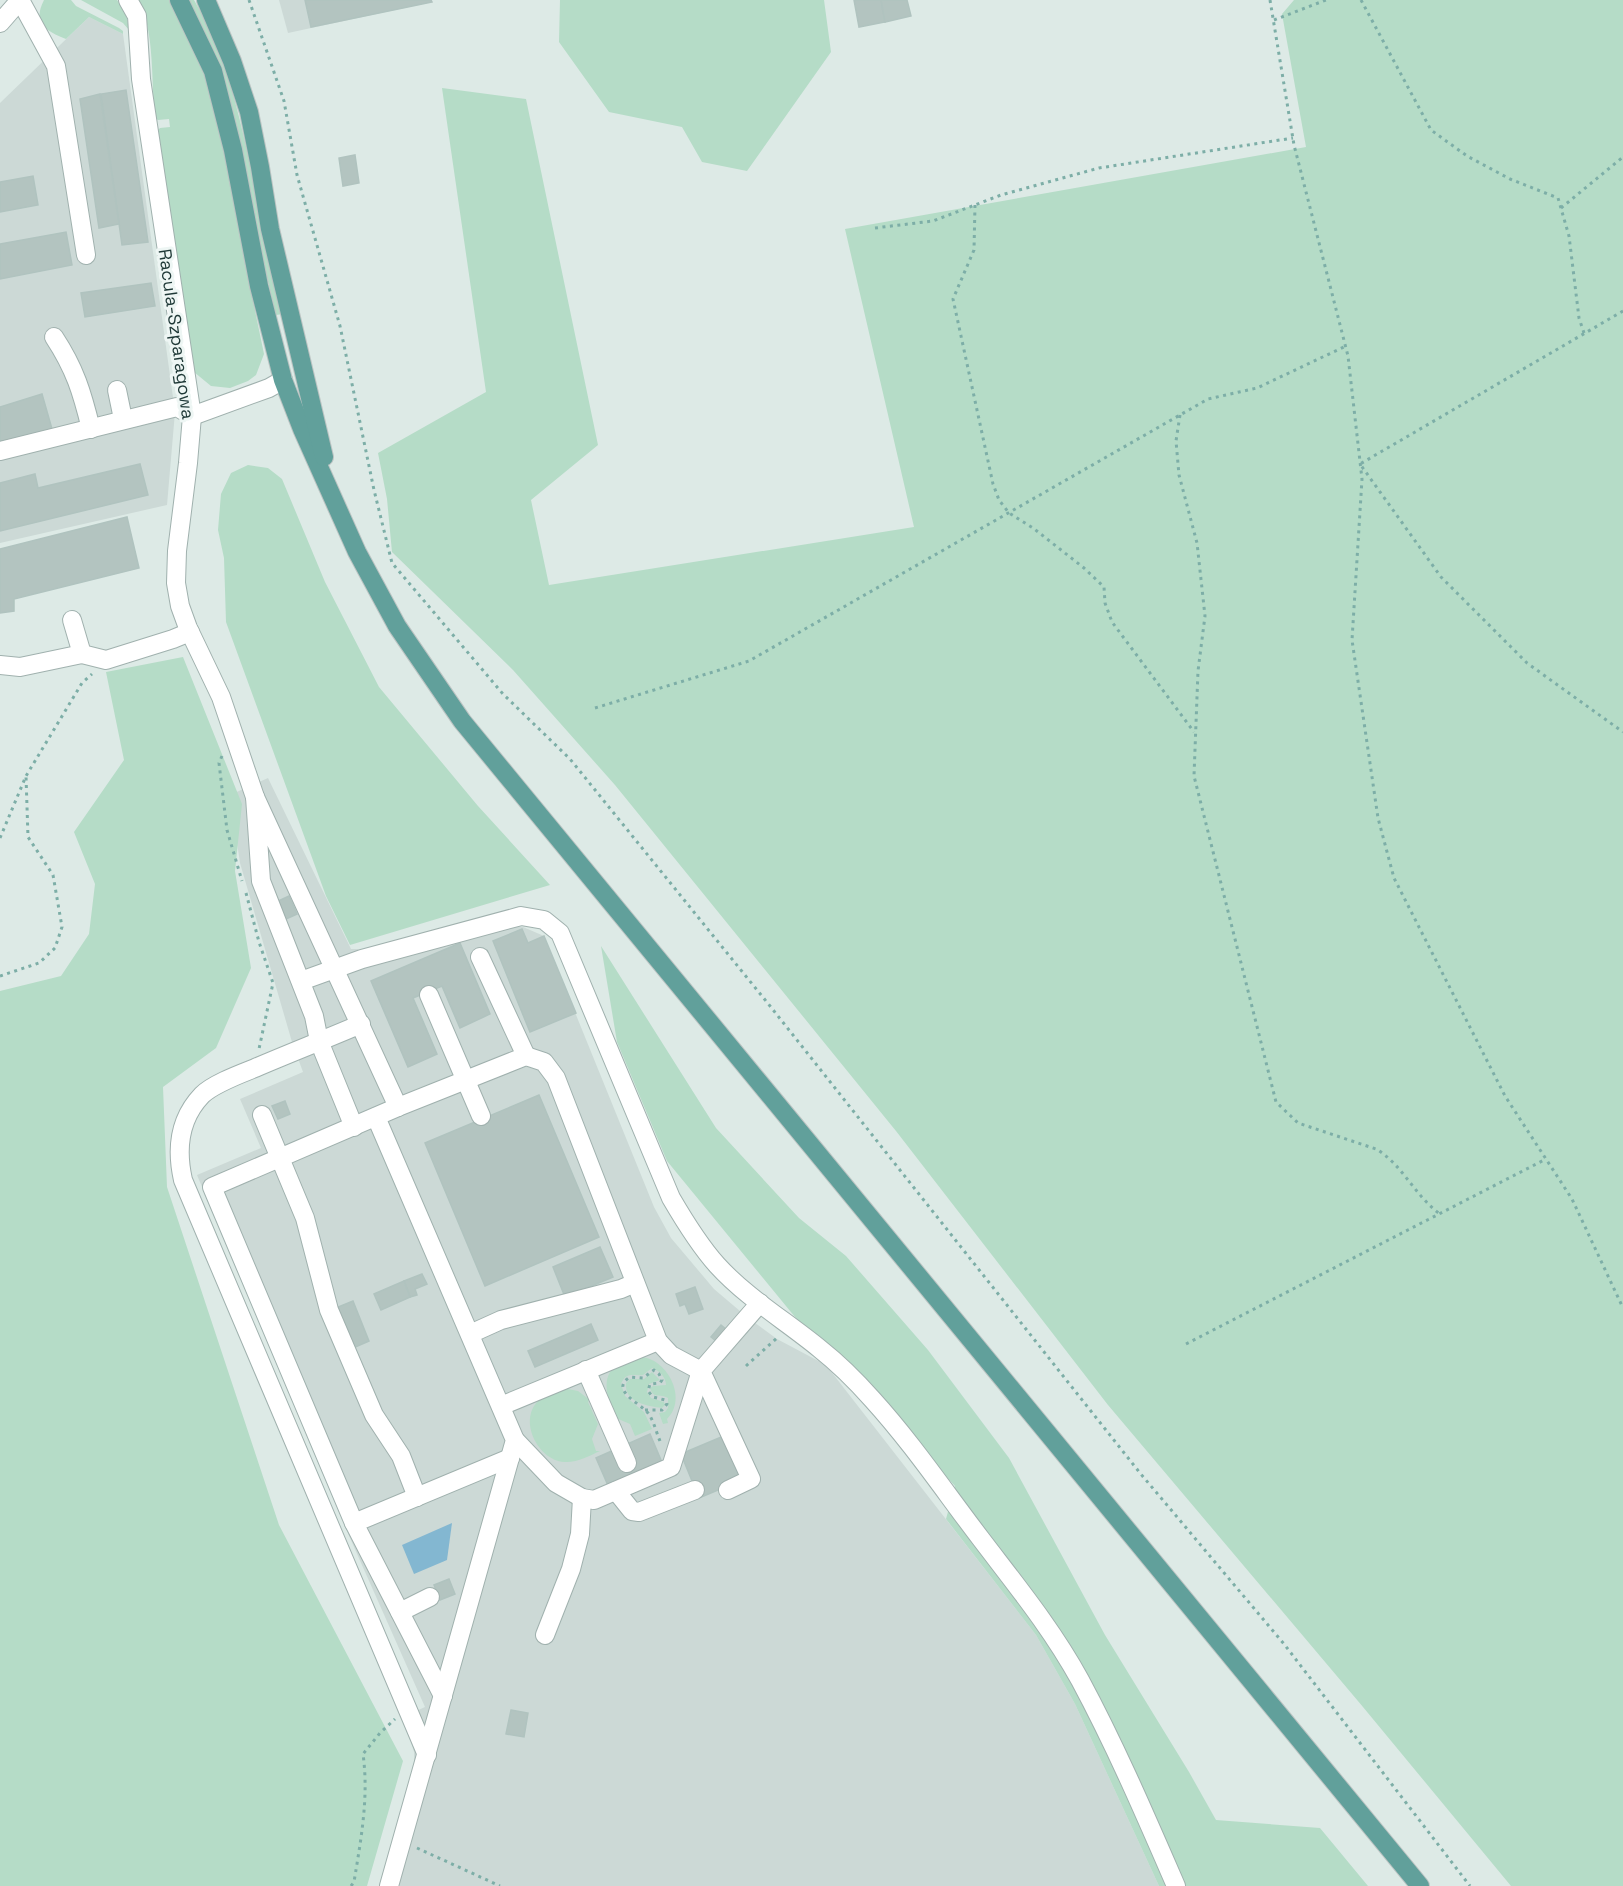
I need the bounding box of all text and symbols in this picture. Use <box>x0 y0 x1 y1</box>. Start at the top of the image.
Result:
street label: Racula-Szparagowa <box>154 247 200 421</box>

